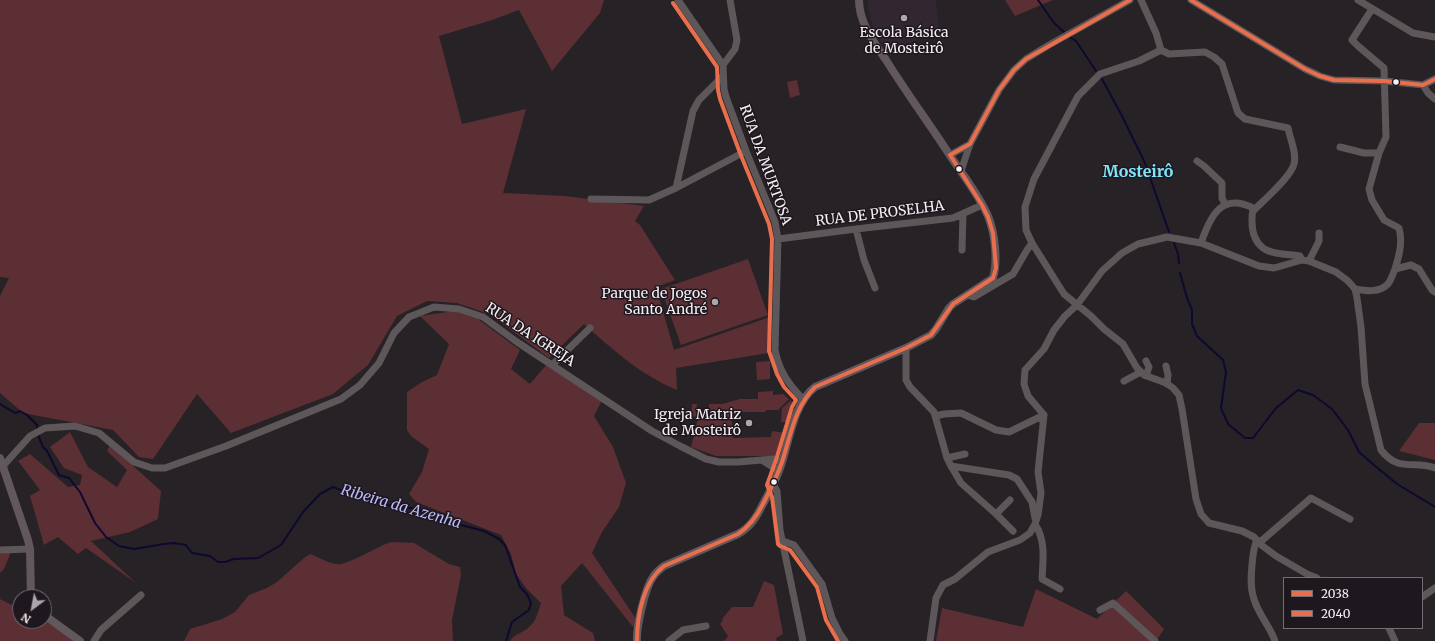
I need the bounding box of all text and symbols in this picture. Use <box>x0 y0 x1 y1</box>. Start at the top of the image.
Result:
marker: Escola Básica de Mosteirô <box>899 13 909 23</box>
place label: Escola Básica de Mosteirô <box>859 25 949 58</box>
unlabelled marker <box>1391 77 1401 87</box>
street label: RUA DA MURTOSA <box>735 102 795 228</box>
district label: Mosteirô <box>1103 162 1173 182</box>
unlabelled marker <box>954 164 964 174</box>
street label: RUA DE PROSELHA <box>815 198 945 230</box>
place label: Parque de Jogos Santo André <box>602 286 707 318</box>
marker: Parque de Jogos Santo André <box>710 297 720 307</box>
street label: RUA DA IGREJA <box>482 300 578 370</box>
place label: Igreja Matriz de Mosteirô <box>654 407 741 440</box>
marker: Igreja Matriz de Mosteirô <box>744 418 754 428</box>
unlabelled marker <box>769 477 779 487</box>
water label: Ribeira da Azenha <box>339 481 463 533</box>
legend <box>1283 577 1423 629</box>
text: 2038 <box>1321 586 1349 601</box>
north arrow <box>12 589 52 629</box>
text: 2040 <box>1321 606 1350 621</box>
text: N <box>19 610 34 627</box>

